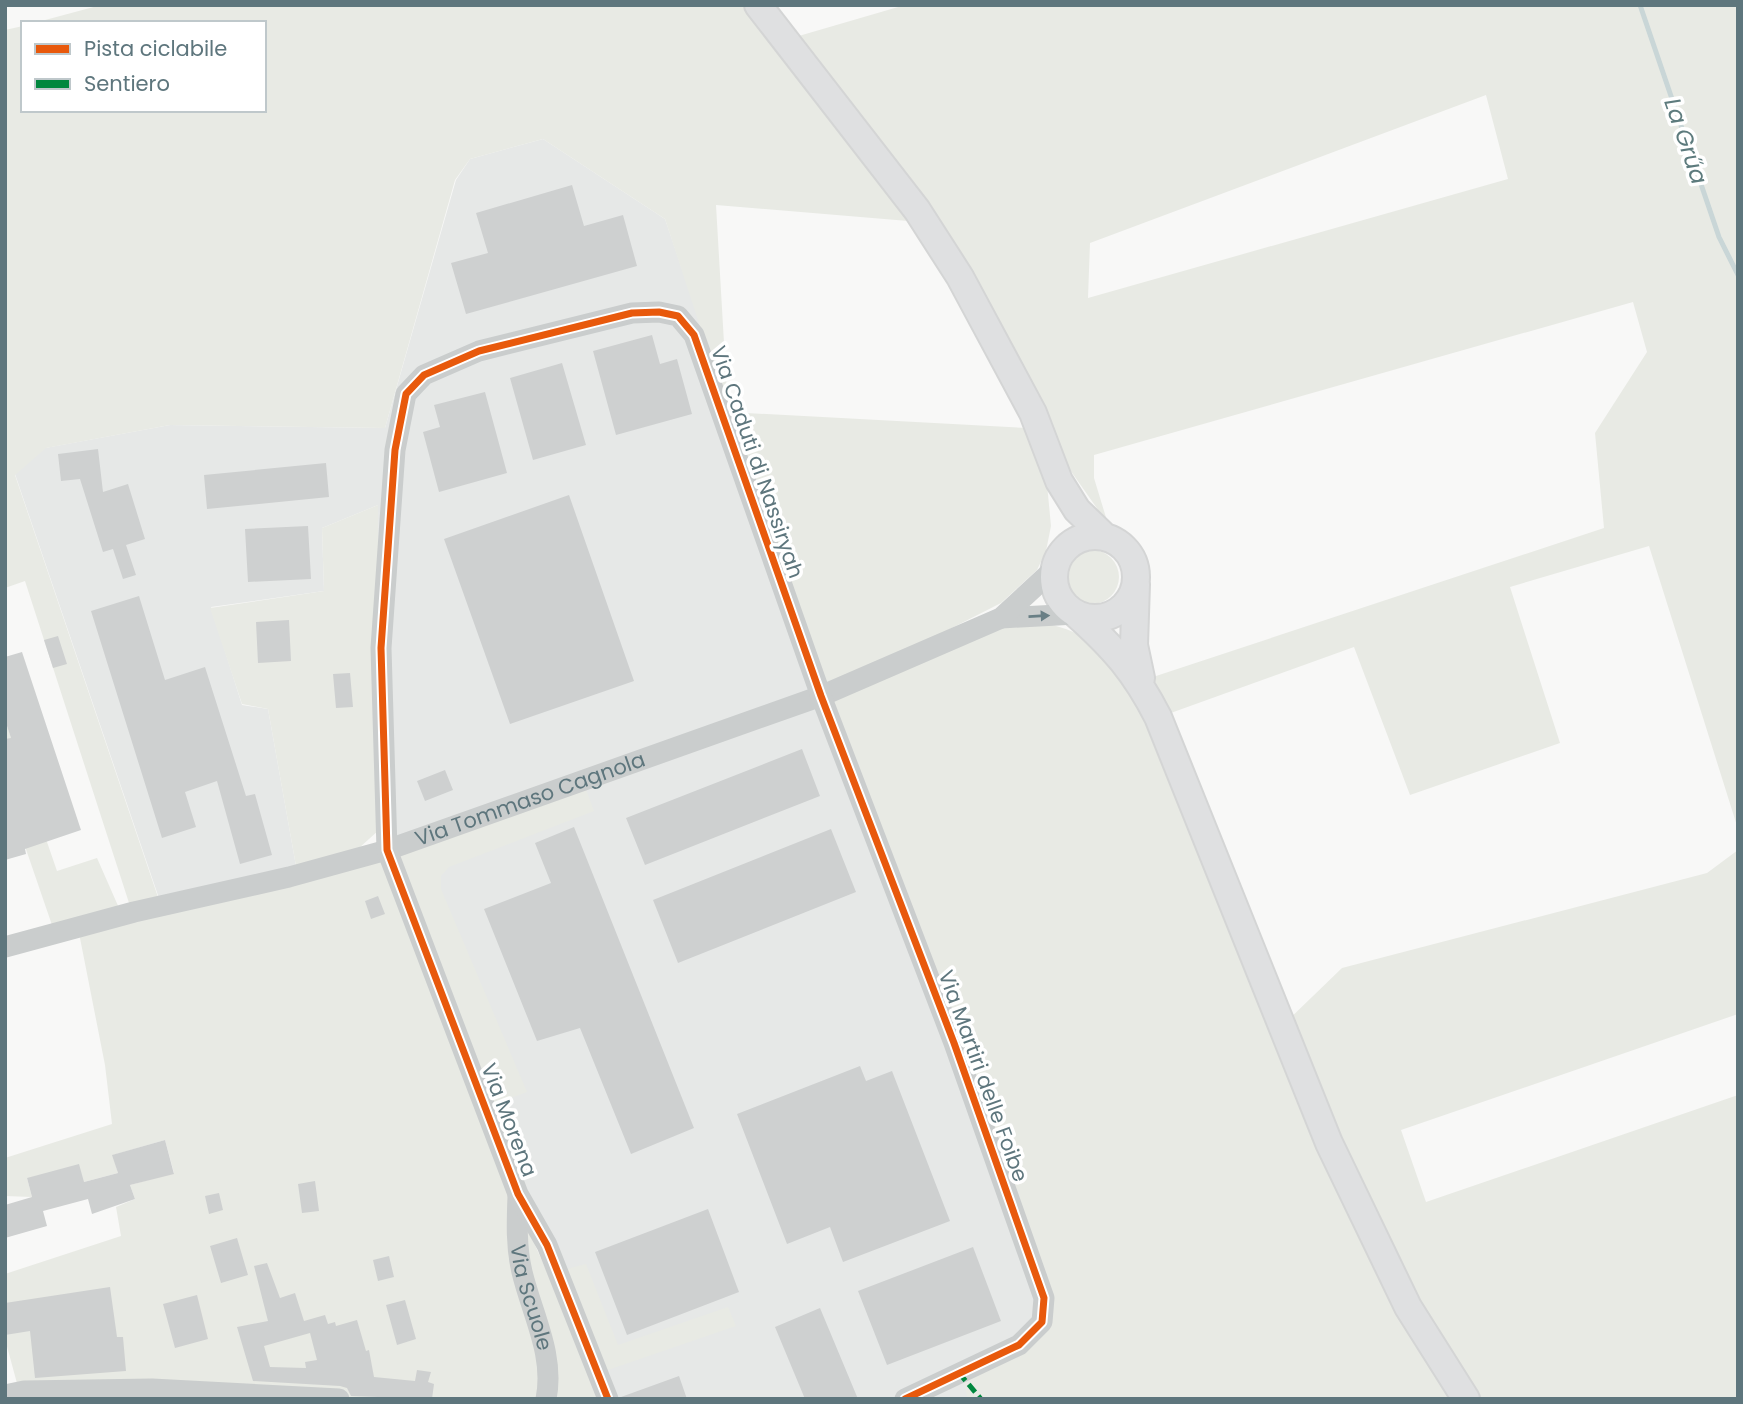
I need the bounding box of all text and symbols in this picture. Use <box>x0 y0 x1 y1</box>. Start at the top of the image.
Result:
legend <box>21 21 266 112</box>
text: Pista ciclabile <box>84 34 227 63</box>
text: Sentiero <box>84 69 170 98</box>
water label: La Grűa <box>1656 94 1716 188</box>
street label: Via Caduti di Nassiryah <box>704 342 811 582</box>
one-way arrow <box>1028 610 1050 621</box>
street label: Via Tommaso Cagnola <box>411 745 649 853</box>
street label: Via Martiri delle Foibe <box>932 966 1035 1186</box>
street label: Via Morena <box>475 1059 544 1181</box>
street label: Via Scuole <box>504 1243 560 1353</box>

